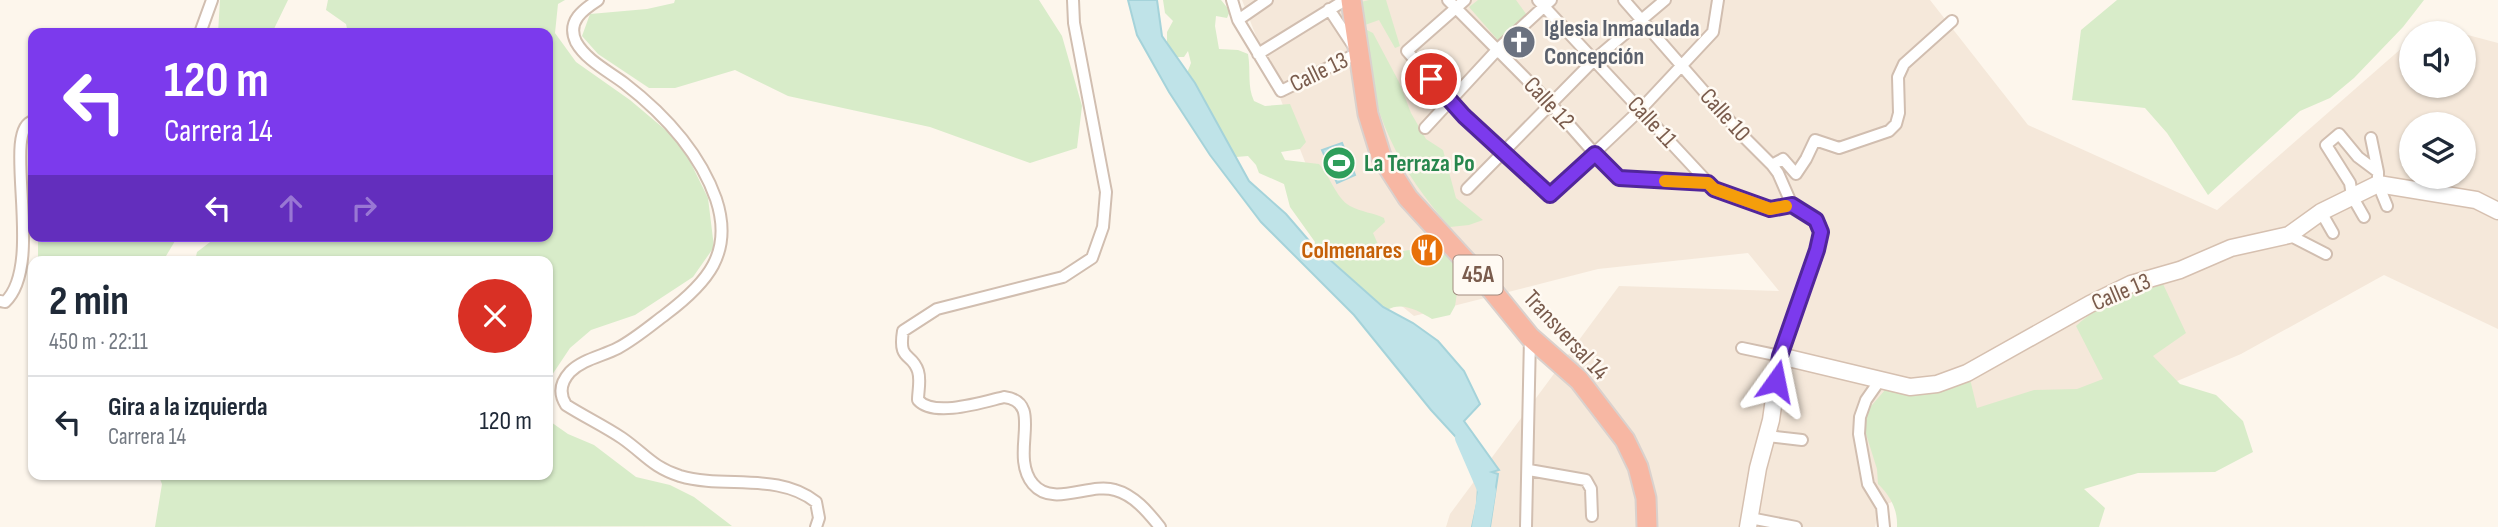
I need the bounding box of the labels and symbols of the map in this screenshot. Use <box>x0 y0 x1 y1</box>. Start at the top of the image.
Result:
place label: Iglesia Inmaculada Concepción <box>1544 14 1700 71</box>
church icon: Iglesia Inmaculada Concepción <box>1500 23 1538 61</box>
street label: Calle 13 <box>1285 46 1353 98</box>
pin <box>1401 49 1461 109</box>
street label: Calle 12 <box>1517 71 1581 135</box>
street label: Calle 10 <box>1693 82 1757 148</box>
street label: Calle 11 <box>1621 90 1683 154</box>
sports icon: La Terraza Po <box>1320 144 1358 182</box>
place label: La Terraza Po <box>1364 149 1475 178</box>
restaurant icon: Colmenares <box>1408 231 1446 269</box>
place label: Colmenares <box>1301 236 1402 265</box>
road number: 45A <box>1454 256 1502 294</box>
street label: Calle 13 <box>2087 267 2155 317</box>
street label: Transversal 14 <box>1517 284 1615 386</box>
position arrow <box>1739 344 1813 418</box>

